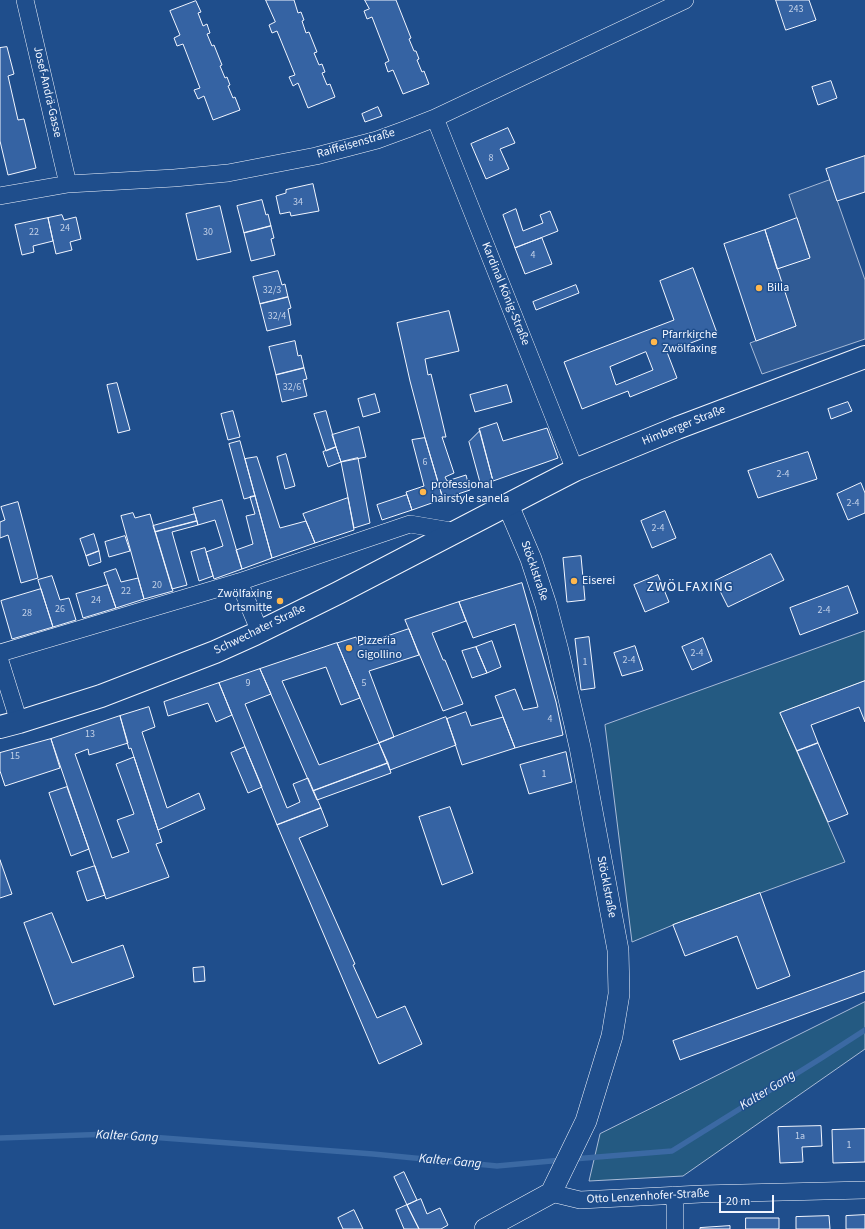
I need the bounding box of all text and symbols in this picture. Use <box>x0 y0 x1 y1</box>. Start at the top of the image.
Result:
house number: 243 <box>789 4 803 16</box>
street label: Josef-Andrä-Gasse <box>30 45 64 139</box>
street label: Raiffeisenstraße <box>315 126 397 162</box>
house number: 8 <box>489 153 493 165</box>
house number: 34 <box>293 197 303 209</box>
house number: 24 <box>60 223 70 235</box>
house number: 22 <box>29 227 39 239</box>
house number: 30 <box>203 227 213 239</box>
street label: Kardinal König-Straße <box>478 240 532 348</box>
house number: 4 <box>531 250 535 262</box>
place label: Billa <box>767 281 789 295</box>
marker: Billa <box>754 283 764 293</box>
house number: 32/3 <box>263 285 281 297</box>
house number: 32/4 <box>268 311 286 323</box>
place label: Pfarrkirche Zwölfaxing <box>662 328 717 356</box>
marker: Pfarrkirche Zwölfaxing <box>649 337 659 347</box>
house number: 32/6 <box>283 382 301 394</box>
street label: Himberger Straße <box>640 403 728 449</box>
house number: 6 <box>423 457 427 469</box>
house number: 2-4 <box>776 469 790 481</box>
place label: professional hairstyle sanela <box>431 478 509 506</box>
marker: professional hairstyle sanela <box>418 487 428 497</box>
house number: 2-4 <box>846 498 860 510</box>
house number: 2-4 <box>651 523 665 535</box>
street label: Stöcklstraße <box>517 539 551 603</box>
place label: Eiserei <box>582 574 615 588</box>
marker: Eiserei <box>569 576 579 586</box>
house number: 20 <box>152 580 162 592</box>
district label: ZWÖLFAXING <box>646 580 734 596</box>
house number: 22 <box>121 586 131 598</box>
place label: Zwölfaxing Ortsmitte <box>217 587 272 615</box>
house number: 24 <box>91 595 101 607</box>
marker: Zwölfaxing Ortsmitte <box>275 596 285 606</box>
street label: Schwechater Straße <box>212 602 308 658</box>
house number: 26 <box>55 604 65 616</box>
house number: 2-4 <box>817 605 831 617</box>
house number: 28 <box>22 608 32 620</box>
place label: Pizzeria Gigollino <box>357 634 402 662</box>
marker: Pizzeria Gigollino <box>344 643 354 653</box>
house number: 2-4 <box>690 648 704 660</box>
house number: 2-4 <box>622 655 636 667</box>
house number: 1 <box>583 657 587 669</box>
house number: 9 <box>246 678 250 690</box>
house number: 5 <box>362 678 366 690</box>
house number: 4 <box>548 714 552 726</box>
house number: 13 <box>85 729 95 741</box>
house number: 15 <box>10 751 20 763</box>
house number: 1 <box>542 769 546 781</box>
street label: Stöcklstraße <box>593 855 619 919</box>
water label: Kalter Gang <box>737 1068 799 1114</box>
water label: Kalter Gang <box>95 1128 159 1146</box>
house number: 1a <box>795 1131 805 1143</box>
house number: 1 <box>847 1140 851 1152</box>
water label: Kalter Gang <box>418 1151 482 1173</box>
street label: Otto Lenzenhofer-Straße <box>586 1187 710 1207</box>
scale bar <box>721 1187 776 1213</box>
text: 20 m <box>726 1193 750 1210</box>

